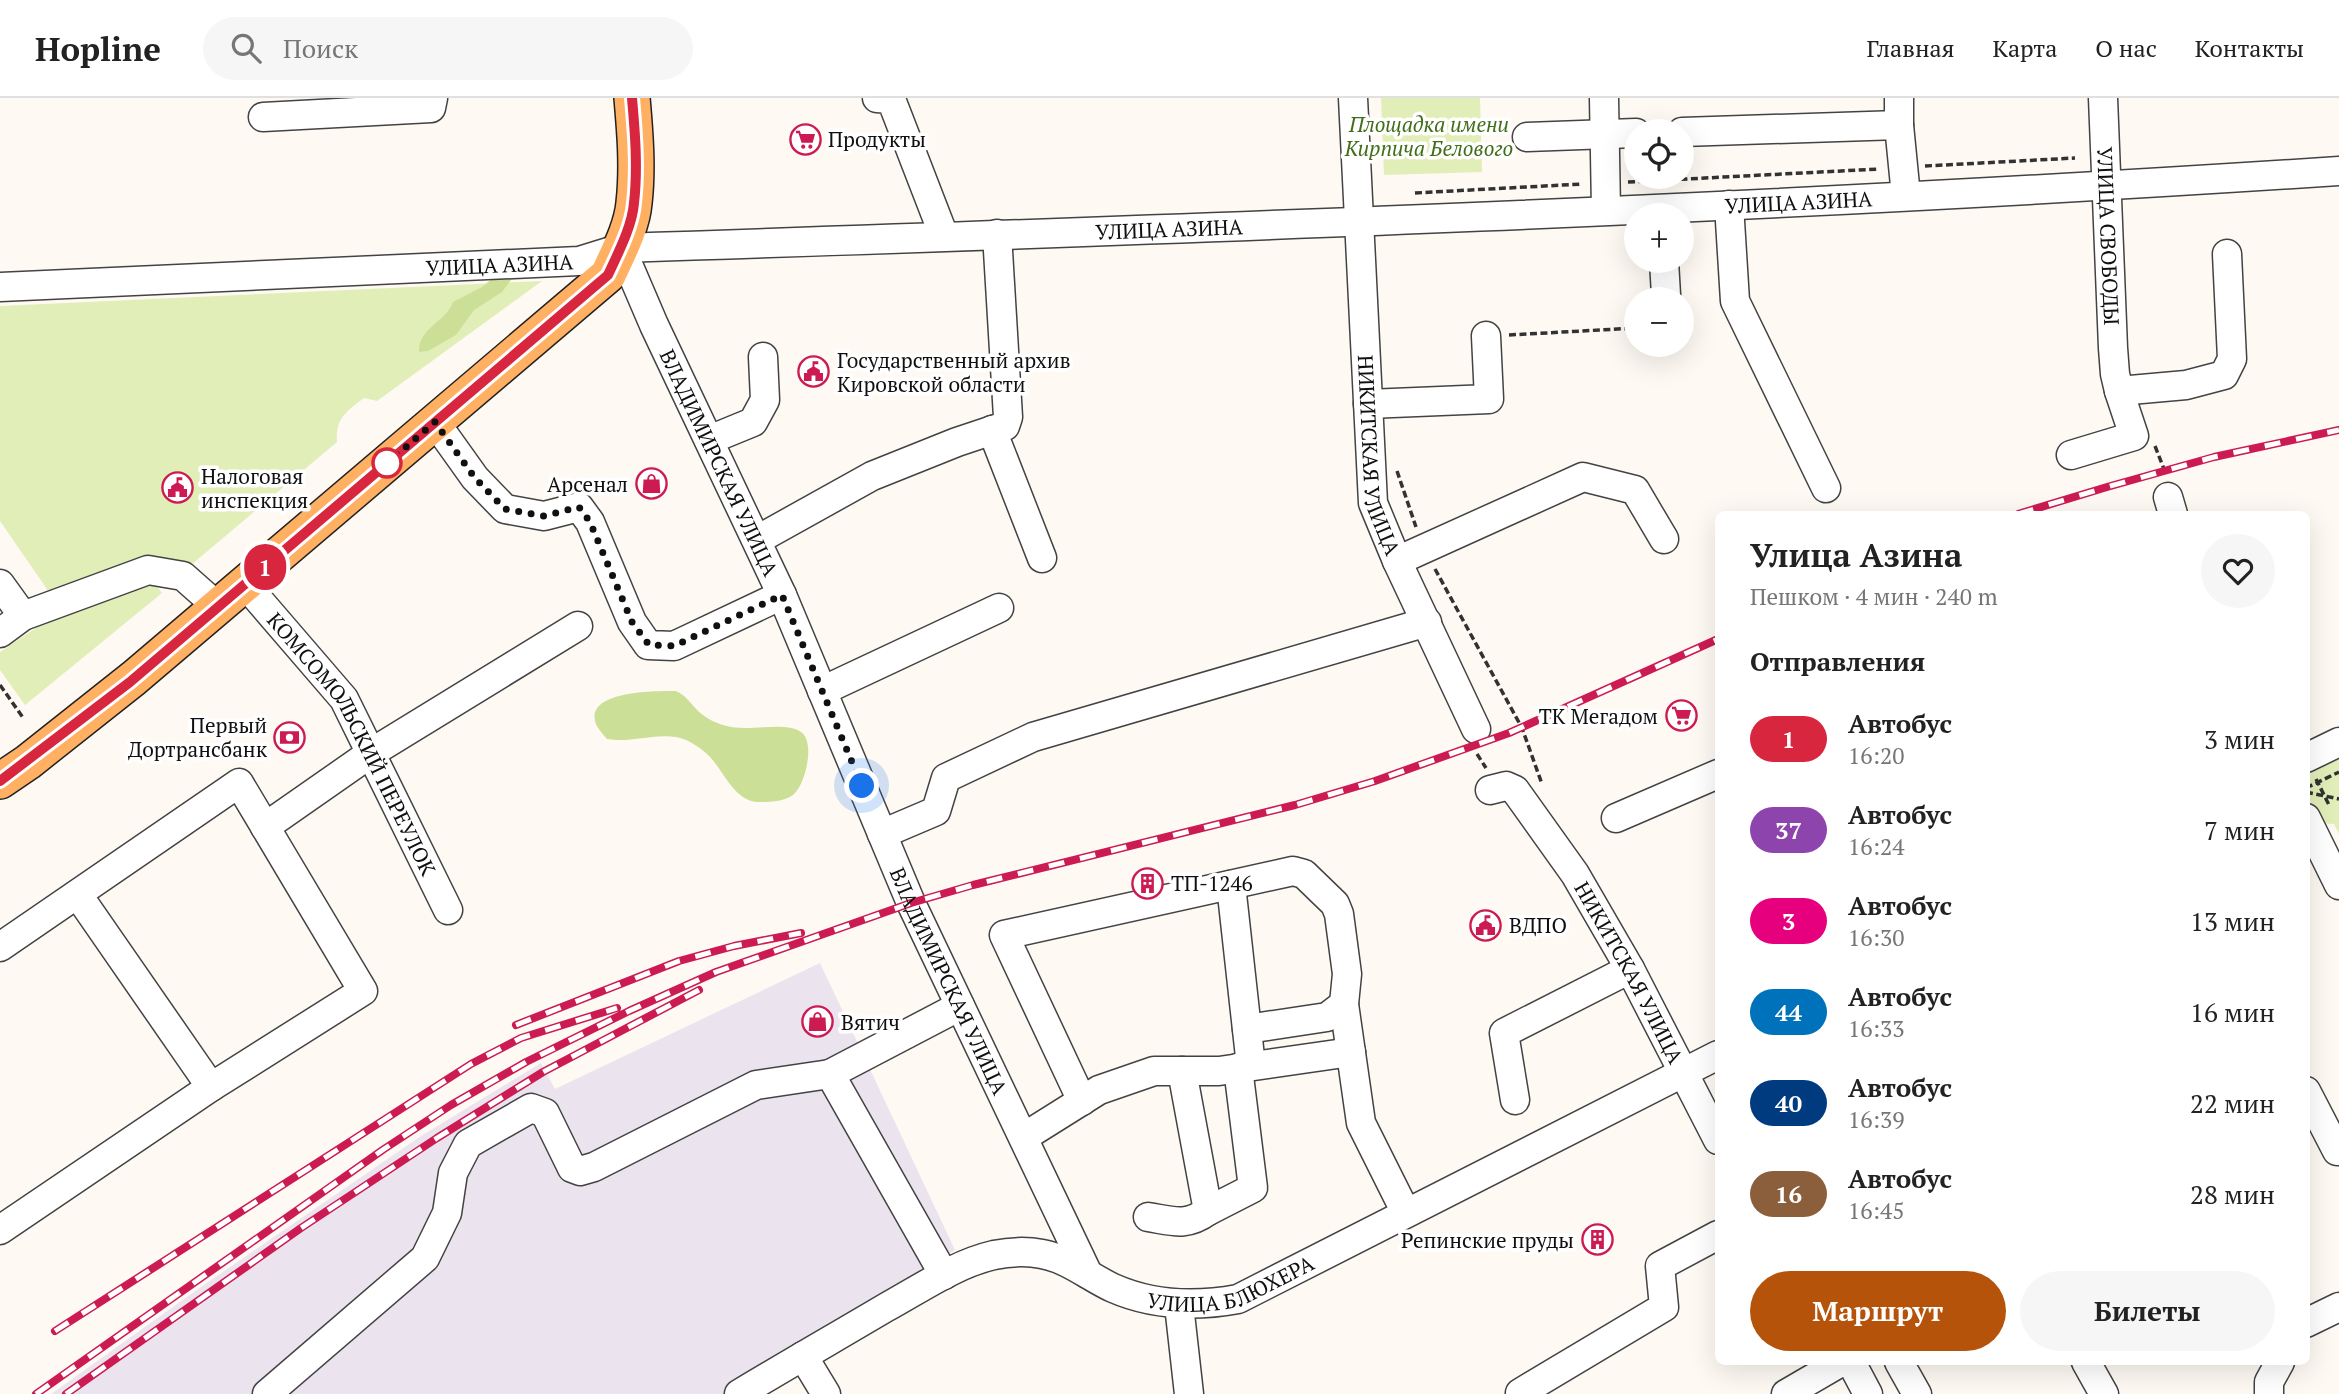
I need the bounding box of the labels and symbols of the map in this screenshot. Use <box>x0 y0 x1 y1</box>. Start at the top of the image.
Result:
park label: Площадка имени Кирпича Белового <box>1344 110 1513 162</box>
supermarket icon: Продукты <box>788 122 822 156</box>
place label: Продукты <box>828 125 926 153</box>
street label: УЛИЦА СВОБОДЫ <box>2091 146 2126 326</box>
street label: УЛИЦА АЗИНА <box>1724 184 1874 220</box>
street label: УЛИЦА АЗИНА <box>1095 212 1244 246</box>
street label: УЛИЦА АЗИНА <box>425 247 574 282</box>
street label: ВЛАДИМИРСКАЯ УЛИЦА <box>653 345 785 581</box>
place label: Государственный архив Кировской области <box>837 346 1071 398</box>
street label: НИКИТСКАЯ УЛИЦА <box>1352 354 1407 560</box>
public building icon: Государственный архив Кировской области <box>797 355 831 389</box>
unlabelled marker <box>372 448 402 478</box>
place label: Налоговая инспекция <box>201 462 308 514</box>
shop icon: Арсенал <box>634 467 668 501</box>
place label: Арсенал <box>547 470 628 498</box>
public building icon: Налоговая инспекция <box>161 471 195 505</box>
line badge: 1 <box>242 544 288 590</box>
street label: КОМСОМОЛЬСКИЙ ПЕРЕУЛОК <box>261 606 443 881</box>
supermarket icon: ТК Мегадом <box>1664 699 1698 733</box>
place label: ТК Мегадом <box>1539 702 1658 730</box>
place label: Первый Дортрансбанк <box>128 711 268 763</box>
bank icon: Первый Дортрансбанк <box>273 720 307 754</box>
your location <box>844 768 879 803</box>
street label: ВЛАДИМИРСКАЯ УЛИЦА <box>884 863 1015 1100</box>
building icon: ТП-1246 <box>1131 866 1165 900</box>
place label: ТП-1246 <box>1171 869 1253 897</box>
street label: НИКИТСКАЯ УЛИЦА <box>1568 876 1691 1069</box>
public building icon: ВДПО <box>1469 908 1503 942</box>
place label: ВДПО <box>1509 911 1567 939</box>
shop icon: Вятич <box>801 1005 835 1039</box>
place label: Вятич <box>841 1008 900 1036</box>
building icon: Репинские пруды <box>1580 1223 1614 1257</box>
place label: Репинские пруды <box>1401 1226 1574 1254</box>
street label: УЛИЦА БЛЮХЕРА <box>1145 1248 1319 1318</box>

